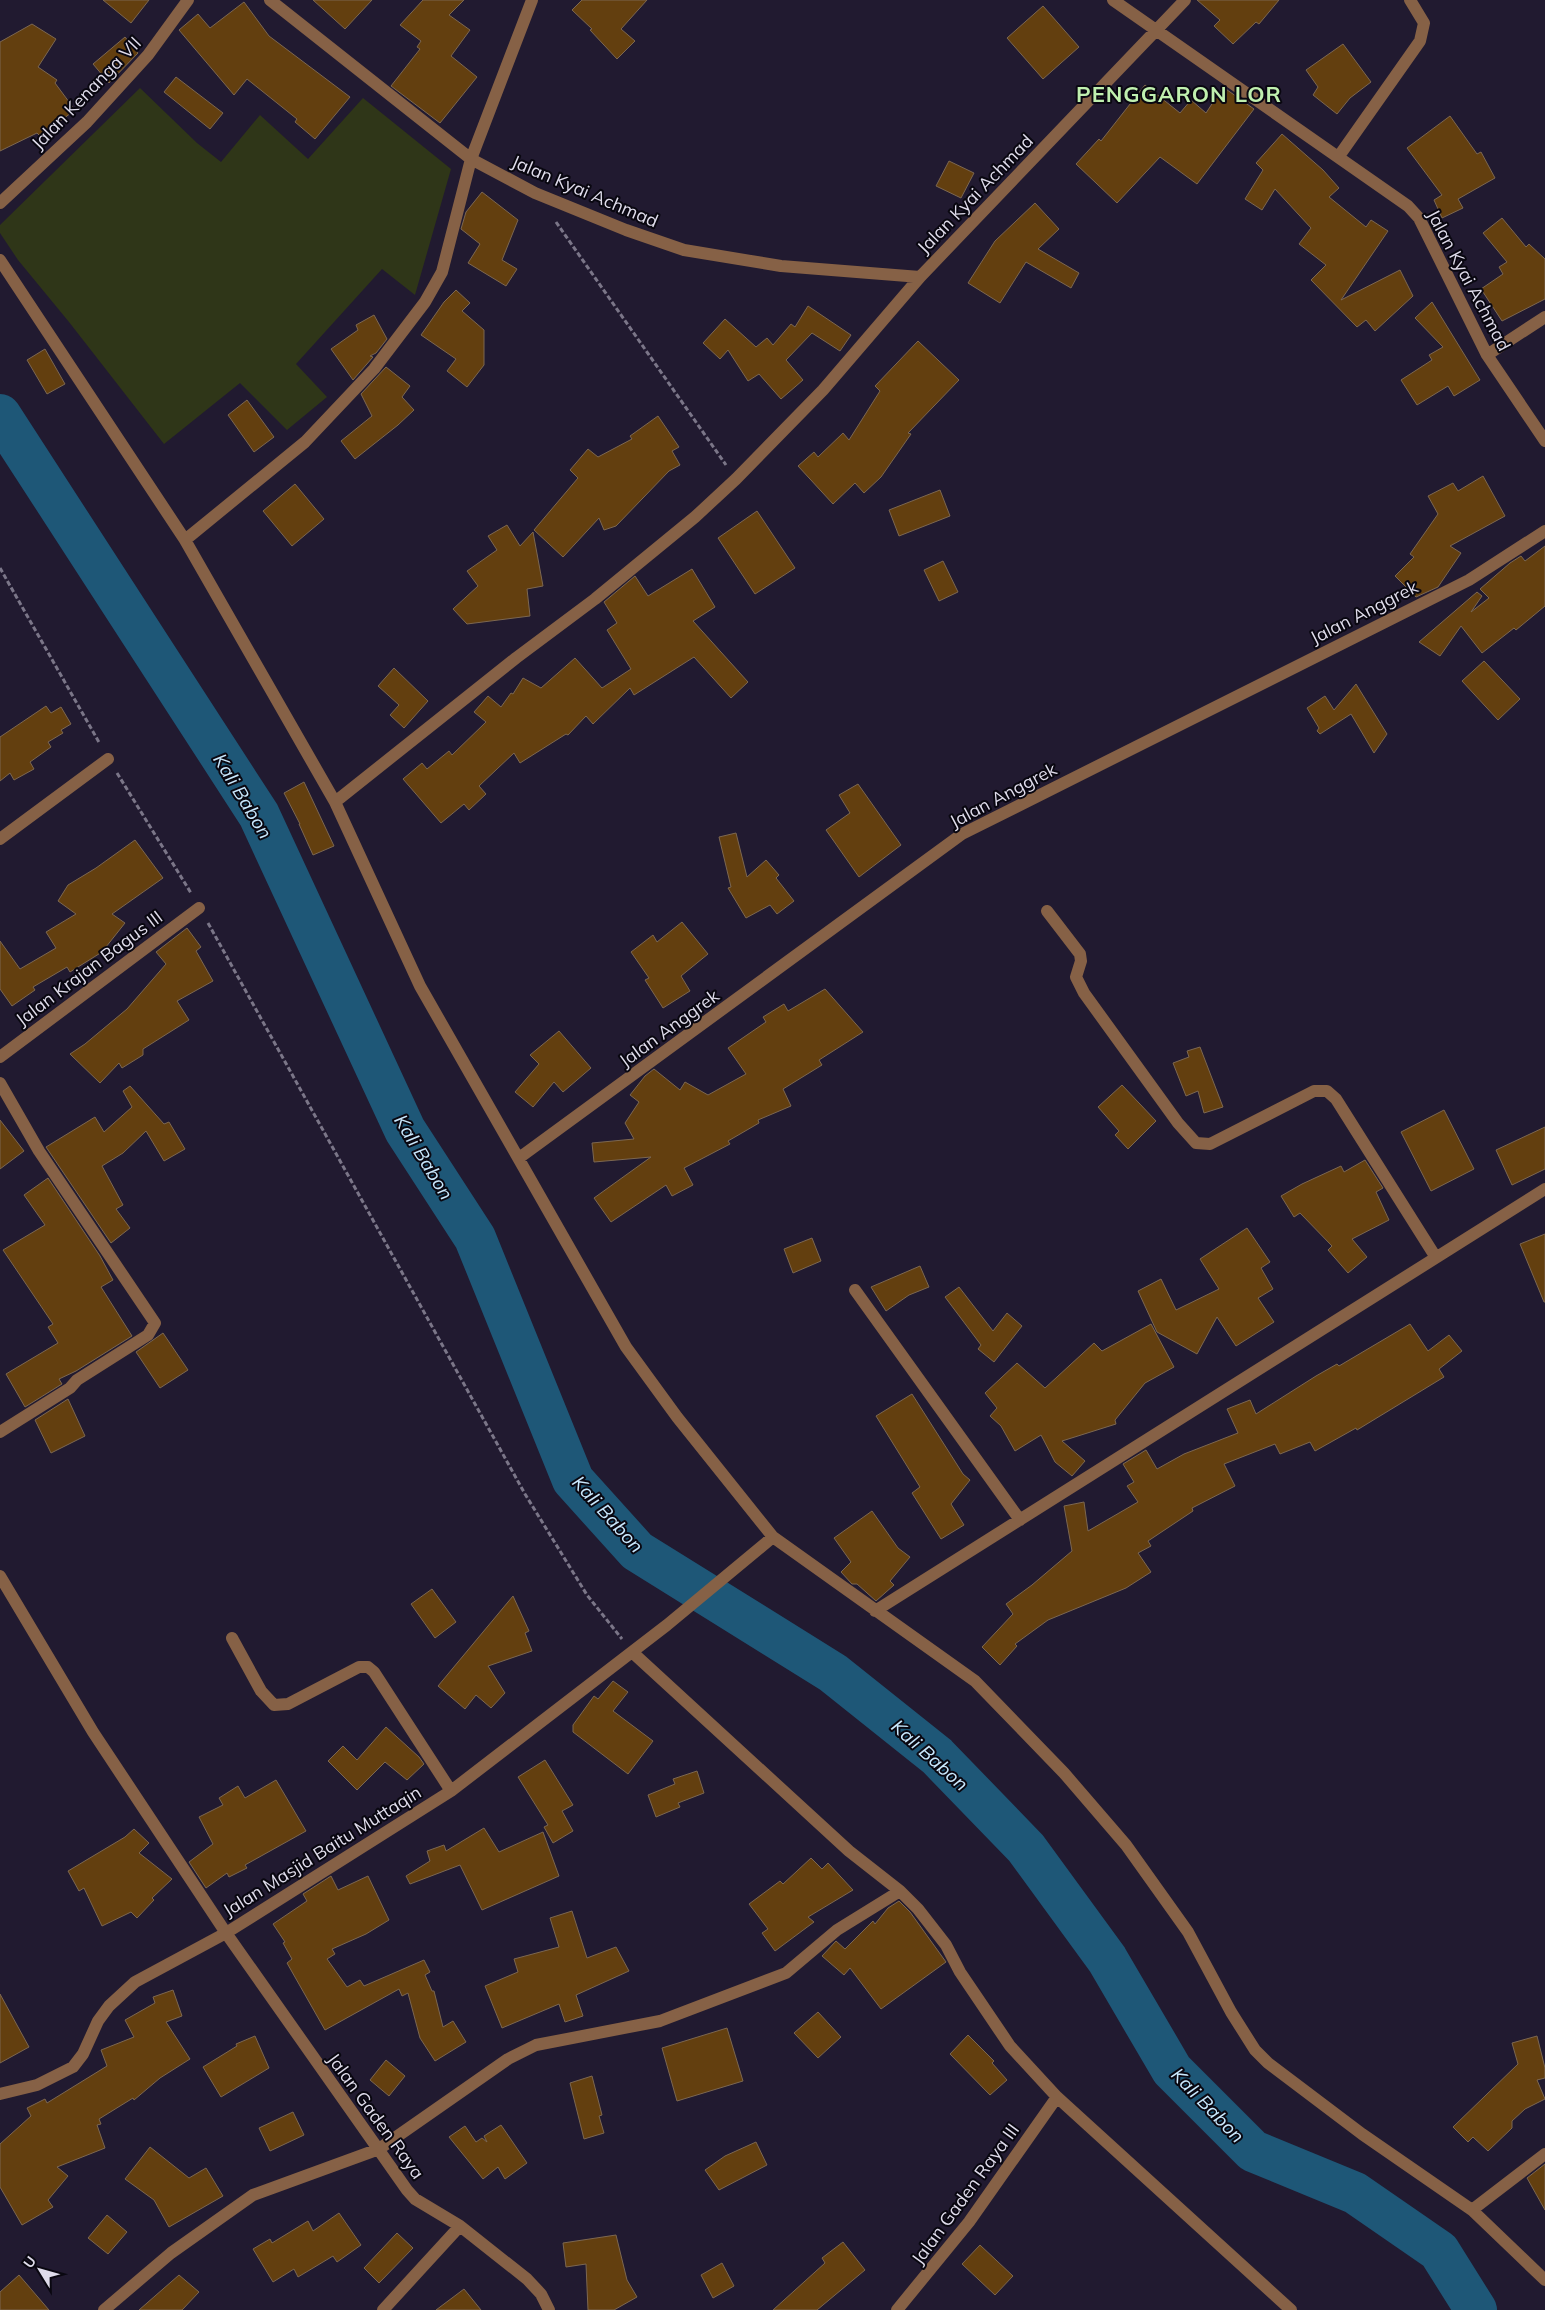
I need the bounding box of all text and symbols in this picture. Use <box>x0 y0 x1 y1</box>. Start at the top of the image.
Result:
street label: Jalan Kenanga VII <box>26 32 146 154</box>
district label: PENGGARON LOR <box>1076 80 1282 108</box>
street label: Jalan Kyai Achmad <box>912 129 1038 259</box>
street label: Jalan Kyai Achmad <box>508 150 662 232</box>
street label: Jalan Kyai Achmad <box>1422 205 1516 355</box>
street label: Jalan Anggrek <box>1306 575 1422 649</box>
water label: Kali Babon <box>208 749 278 843</box>
street label: Jalan Anggrek <box>945 757 1061 833</box>
street label: Jalan Krajan Bagus III <box>11 905 167 1031</box>
street label: Jalan Anggrek <box>614 984 724 1072</box>
water label: Kali Babon <box>389 1110 459 1204</box>
water label: Kali Babon <box>567 1471 649 1557</box>
water label: Kali Babon <box>887 1714 973 1796</box>
street label: Jalan Masjid Baitu Muttaqin <box>219 1780 425 1922</box>
street label: Jalan Gaden Raya <box>323 2048 429 2184</box>
water label: Kali Babon <box>1166 2062 1250 2148</box>
street label: Jalan Gaden Raya III <box>906 2119 1024 2269</box>
north arrow <box>15 2245 65 2295</box>
text: U <box>19 2253 40 2272</box>

